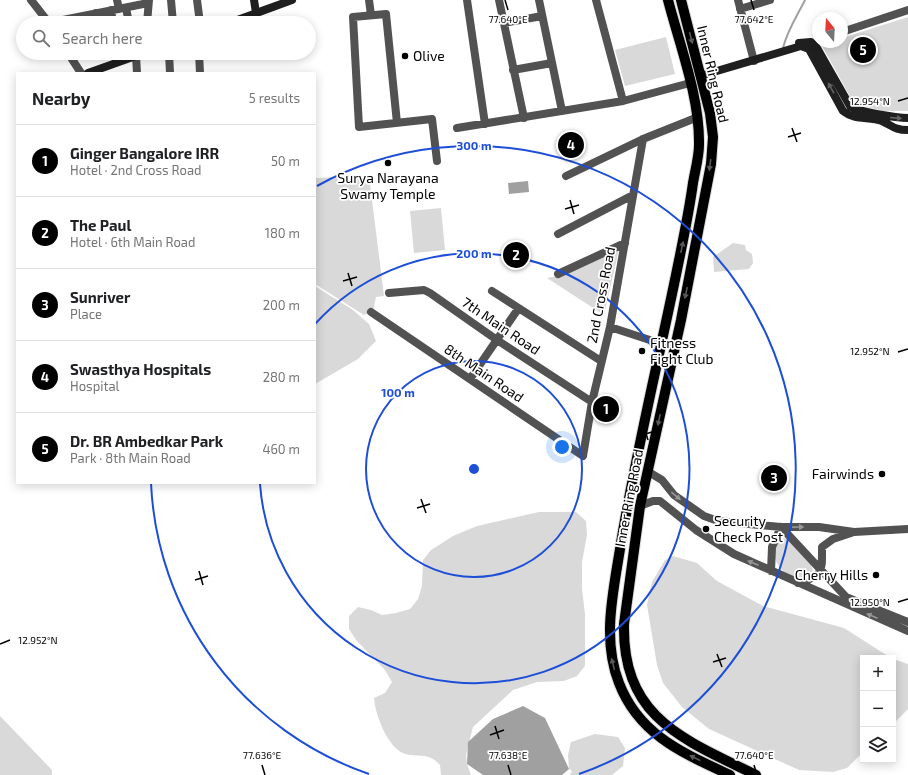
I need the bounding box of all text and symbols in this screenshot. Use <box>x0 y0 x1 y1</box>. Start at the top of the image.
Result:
north arrow <box>812 12 848 48</box>
text: 77.640°E <box>488 13 528 25</box>
text: 77.642°E <box>735 13 774 25</box>
search box <box>16 16 316 60</box>
street label: Inner Ring Road <box>694 24 733 124</box>
icon: search <box>30 27 52 49</box>
text: Search here <box>62 29 143 47</box>
one-way arrow <box>688 32 694 44</box>
pin: 5 <box>850 35 876 65</box>
place label: Olive <box>413 47 445 64</box>
marker: Olive <box>400 51 410 61</box>
one-way arrow <box>827 83 834 94</box>
text: Nearby <box>32 88 90 108</box>
text: 5 results <box>249 90 300 106</box>
text: 12.954°N <box>850 95 890 107</box>
one-way arrow <box>890 114 902 121</box>
pin: 4 <box>558 130 584 160</box>
text: 300 m <box>456 138 492 152</box>
text: Ginger Bangalore IRR <box>70 144 219 162</box>
text: 1 <box>42 153 48 169</box>
text: 50 m <box>271 153 300 169</box>
marker: Surya Narayana Swamy Temple <box>383 158 393 168</box>
one-way arrow <box>707 159 713 171</box>
text: Hotel · 2nd Cross Road <box>70 162 201 178</box>
place label: Surya Narayana Swamy Temple <box>337 169 439 202</box>
text: The Paul <box>70 216 131 234</box>
text: 2 <box>41 225 49 241</box>
text: 180 m <box>265 225 300 241</box>
text: Hotel · 6th Main Road <box>70 234 195 250</box>
pin: 2 <box>503 240 529 270</box>
one-way arrow <box>680 241 686 253</box>
street label: 2nd Cross Road <box>583 245 618 345</box>
text: 200 m <box>456 246 492 260</box>
one-way arrow <box>683 287 689 299</box>
text: Sunriver <box>70 288 130 306</box>
street label: 7th Main Road <box>459 293 544 358</box>
text: 3 <box>41 297 49 313</box>
text: 200 m <box>263 297 300 313</box>
text: Place <box>70 306 102 322</box>
place label: Fitness Fight Club <box>650 334 714 367</box>
street label: 8th Main Road <box>441 340 527 405</box>
text: 12.952°N <box>850 345 890 357</box>
marker: Fitness Fight Club <box>637 346 647 356</box>
text: Swasthya Hospitals <box>70 360 211 378</box>
text: 4 <box>41 369 49 385</box>
text: 280 m <box>263 369 300 385</box>
text: Hospital <box>70 378 119 394</box>
text: 100 m <box>381 385 415 399</box>
pin: 1 <box>593 394 619 424</box>
one-way arrow <box>656 414 662 426</box>
text: Dr. BR Ambedkar Park <box>70 432 223 450</box>
your location <box>552 437 572 457</box>
text: 5 <box>41 441 49 457</box>
text: 460 m <box>262 441 300 457</box>
street label: Inner Ring Road <box>611 448 646 548</box>
text: Park · 8th Main Road <box>70 450 191 466</box>
centre of rings <box>467 462 481 476</box>
pin: 3 <box>761 463 787 493</box>
place label: Fairwinds <box>812 465 874 482</box>
marker: Fairwinds <box>877 469 887 479</box>
one-way arrow <box>671 491 682 500</box>
place label: Security Check Post <box>714 512 783 545</box>
marker: Security Check Post <box>701 524 711 534</box>
one-way arrow <box>792 524 805 530</box>
one-way arrow <box>747 559 759 565</box>
place label: Cherry Hills <box>795 566 868 583</box>
marker: Cherry Hills <box>871 570 881 580</box>
text: 12.950°N <box>850 596 890 608</box>
one-way arrow <box>866 612 878 618</box>
text: 12.952°N <box>18 634 58 646</box>
map controls <box>860 655 896 763</box>
button: + <box>860 655 896 691</box>
one-way arrow <box>610 657 616 670</box>
button: − <box>860 691 896 727</box>
button: layers <box>860 727 896 763</box>
text: 77.636°E <box>243 749 282 761</box>
text: 77.638°E <box>489 749 528 761</box>
text: 77.640°E <box>734 749 774 761</box>
one-way arrow <box>689 755 700 761</box>

